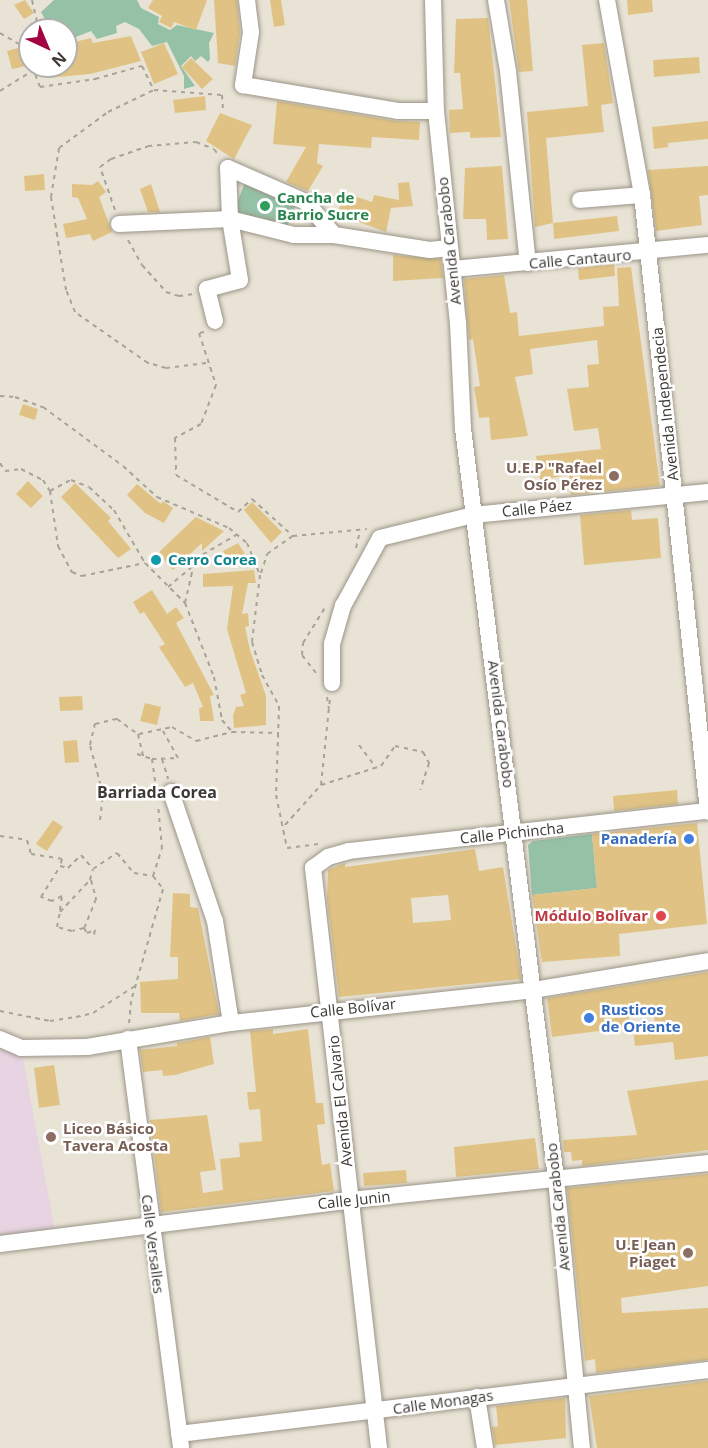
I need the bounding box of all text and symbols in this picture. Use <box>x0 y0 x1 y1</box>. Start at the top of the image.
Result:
north arrow <box>18 18 78 78</box>
text: N <box>47 47 71 72</box>
street label: Avenida Carabobo <box>433 176 465 306</box>
place label: Cancha de Barrio Sucre <box>277 188 369 223</box>
marker: Cancha de Barrio Sucre <box>258 199 272 213</box>
street label: Calle Cantauro <box>528 246 632 272</box>
street label: Avenida Independecia <box>648 326 682 482</box>
place label: U.E.P "Rafael Osío Pérez <box>506 458 602 493</box>
marker: U.E.P "Rafael Osío Pérez <box>607 469 621 483</box>
street label: Calle Páez <box>501 495 573 521</box>
place label: Cerro Corea <box>168 551 257 569</box>
marker: Cerro Corea <box>149 553 163 567</box>
street label: Avenida Carabobo <box>484 659 518 789</box>
district label: Barriada Corea <box>97 782 217 802</box>
street label: Calle Pichincha <box>459 819 565 847</box>
place label: Panadería <box>601 830 677 848</box>
marker: Panadería <box>682 832 696 846</box>
place label: Módulo Bolívar <box>535 907 648 925</box>
marker: Módulo Bolívar <box>652 907 670 925</box>
street label: Calle Bolívar <box>309 995 397 1021</box>
place label: Rusticos de Oriente <box>601 1000 681 1035</box>
marker: Rusticos de Oriente <box>582 1011 596 1025</box>
street label: Avenida El Calvario <box>324 1034 356 1168</box>
place label: Liceo Básico Tavera Acosta <box>63 1119 168 1154</box>
marker: Liceo Básico Tavera Acosta <box>44 1130 58 1144</box>
street label: Avenida Carabobo <box>542 1142 574 1272</box>
street label: Calle Junin <box>317 1187 391 1213</box>
street label: Calle Versalles <box>138 1193 168 1295</box>
place label: U.E Jean Piaget <box>615 1235 676 1270</box>
marker: U.E Jean Piaget <box>681 1246 695 1260</box>
street label: Calle Monagas <box>392 1386 494 1418</box>

